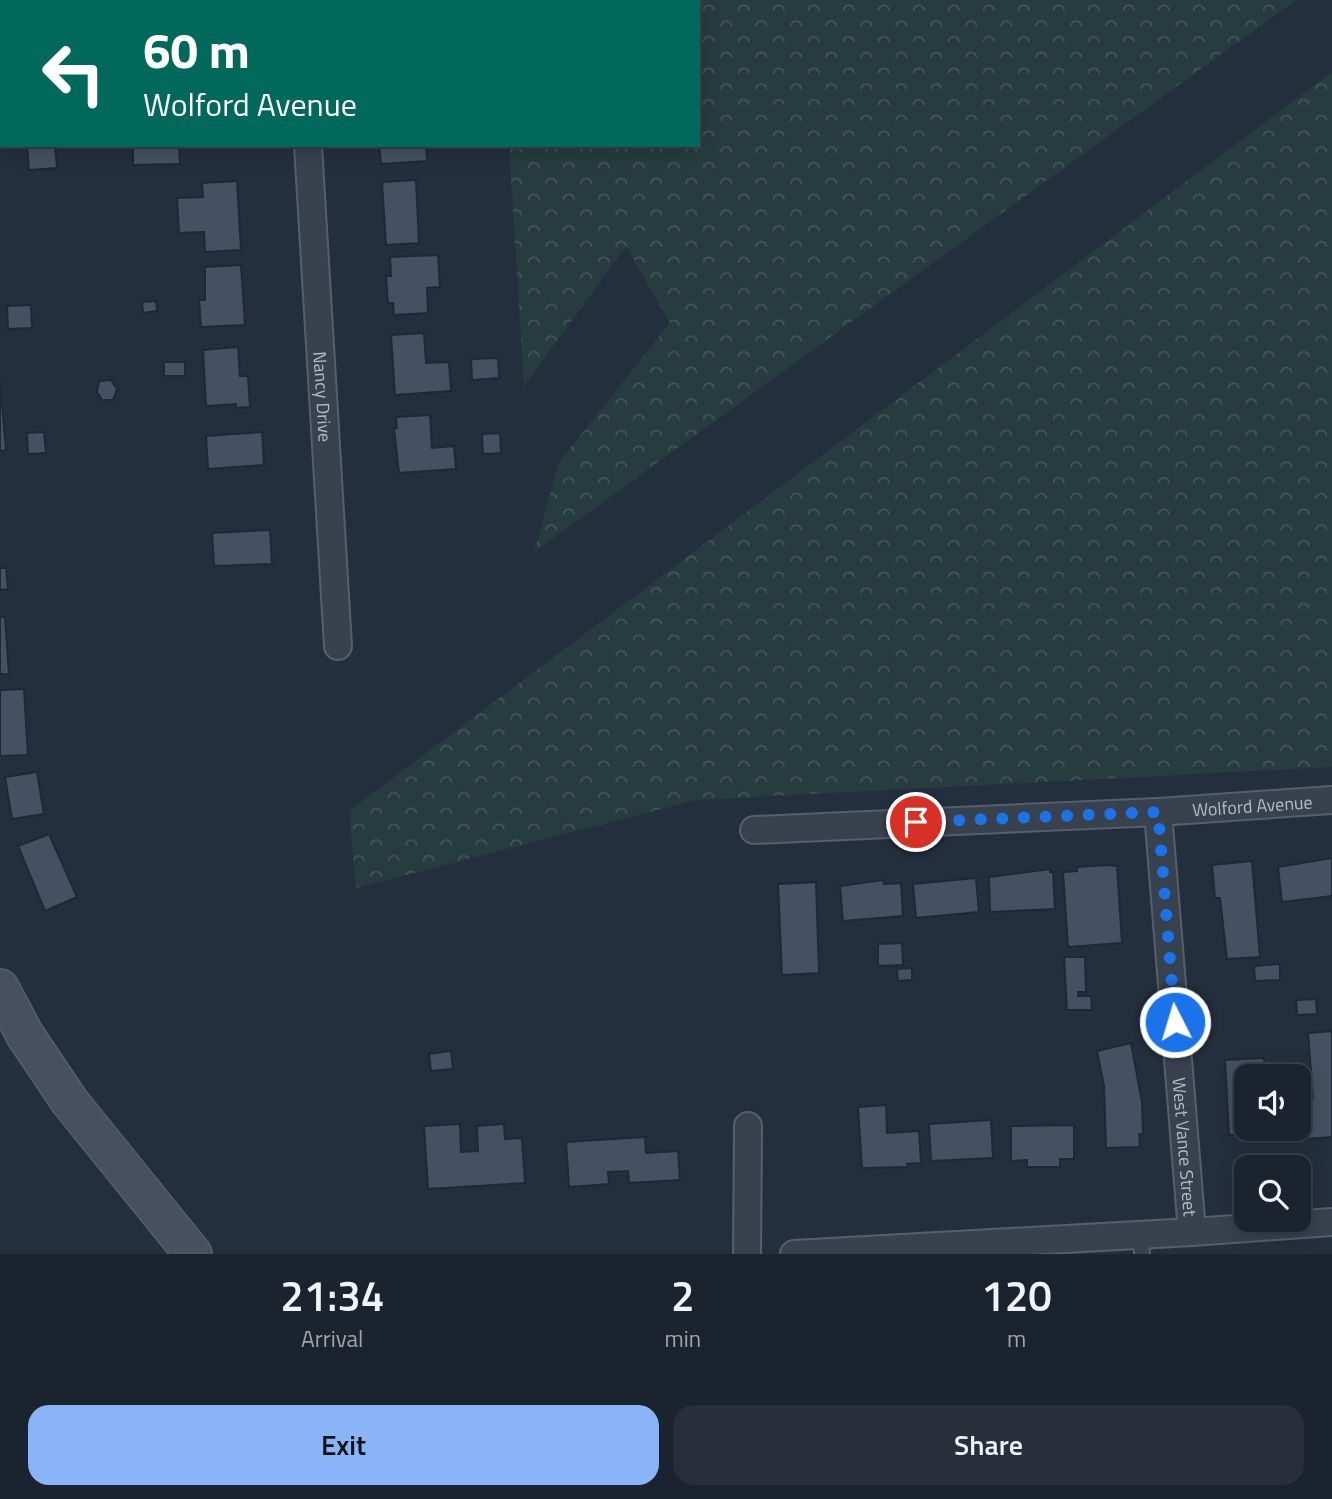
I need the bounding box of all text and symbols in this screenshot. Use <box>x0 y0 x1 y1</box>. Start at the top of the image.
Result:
text: 60 m <box>143 12 250 87</box>
icon: left <box>28 28 119 119</box>
text: Wolford Avenue <box>143 80 357 128</box>
street label: Nancy Drive <box>307 350 339 443</box>
street label: Wolford Avenue <box>1191 788 1313 823</box>
pin <box>886 792 946 852</box>
icon: arrive <box>897 803 935 841</box>
position arrow <box>1138 985 1212 1059</box>
map controls <box>1234 1064 1311 1232</box>
button: sound <box>1234 1064 1311 1141</box>
street label: West Vance Street <box>1166 1076 1204 1218</box>
button: search <box>1234 1155 1311 1232</box>
text: 21:34 <box>280 1263 384 1327</box>
text: 2 <box>671 1263 695 1327</box>
text: 120 <box>981 1263 1052 1327</box>
text: Arrival <box>301 1321 363 1356</box>
text: min <box>664 1321 701 1356</box>
text: m <box>1007 1321 1026 1356</box>
button: Exit <box>28 1405 659 1485</box>
button: Share <box>673 1405 1304 1485</box>

